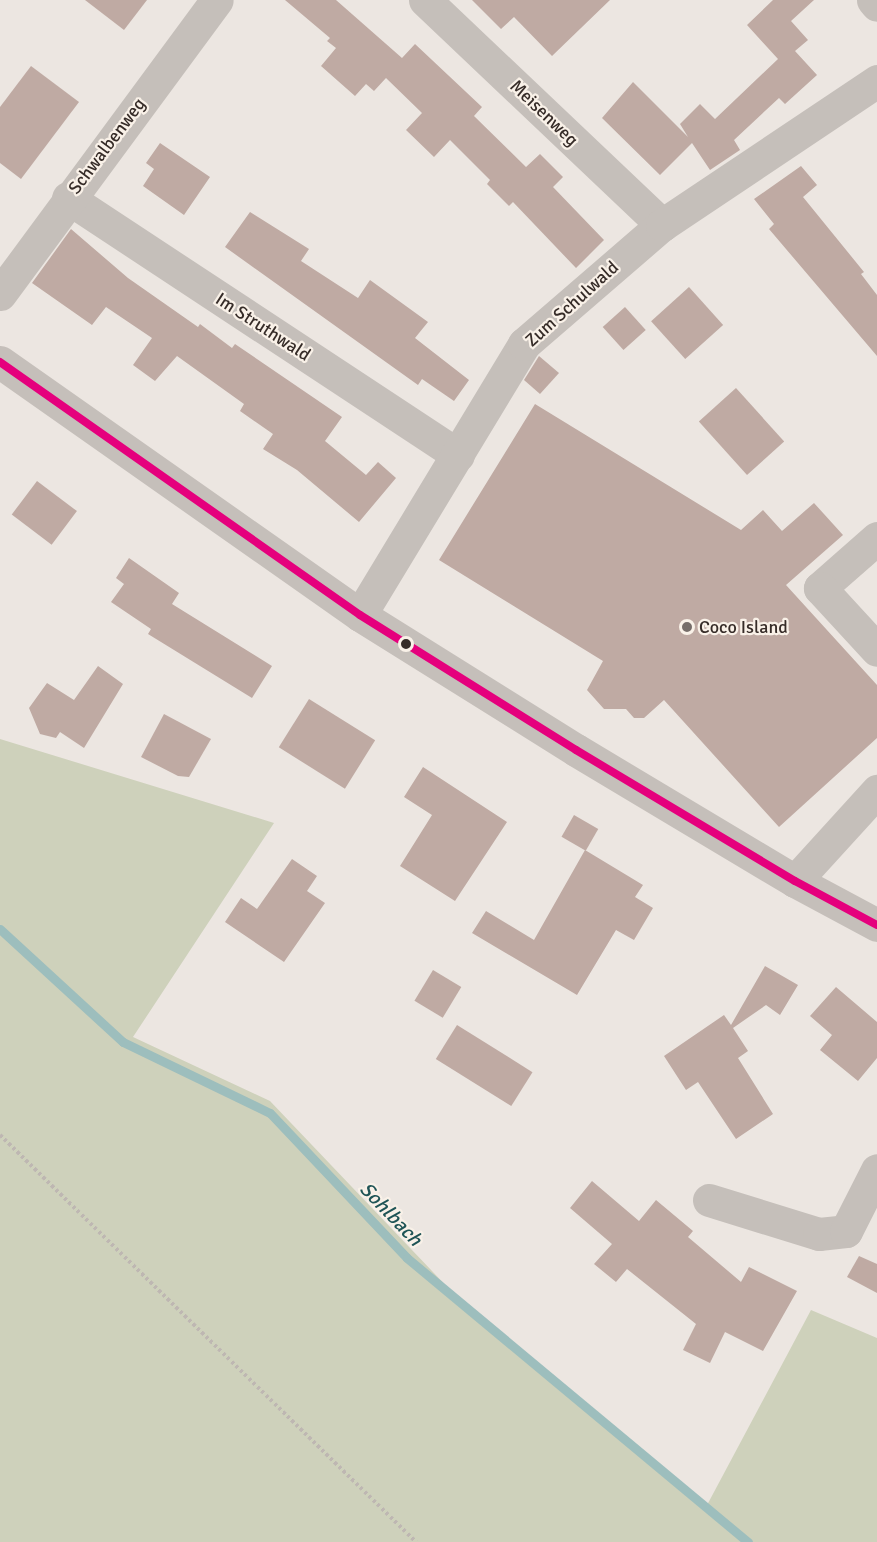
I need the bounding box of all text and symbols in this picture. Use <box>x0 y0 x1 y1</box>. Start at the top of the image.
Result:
street label: Meisenweg <box>506 75 582 151</box>
street label: Schwalbenweg <box>64 94 150 198</box>
street label: Zum Schulwald <box>521 257 623 351</box>
street label: Im Struthwald <box>211 288 315 366</box>
place label: Coco Island <box>699 616 788 638</box>
marker: Coco Island <box>680 620 694 634</box>
unlabelled marker <box>400 638 412 650</box>
water label: Sohlbach <box>355 1177 427 1251</box>

